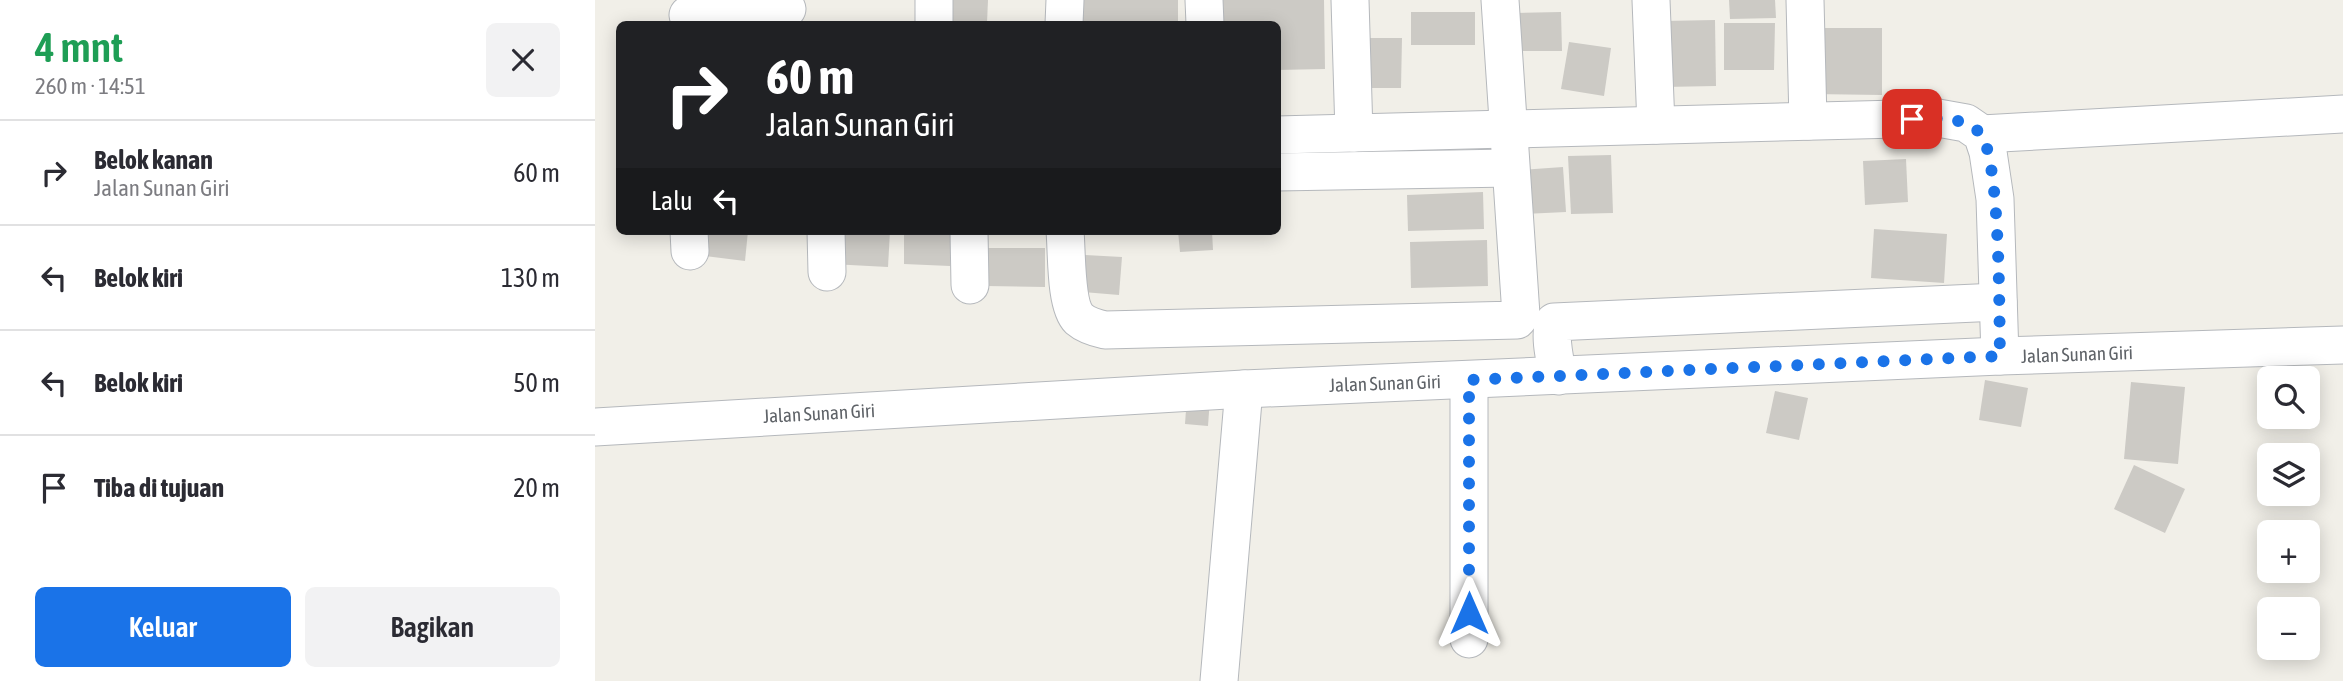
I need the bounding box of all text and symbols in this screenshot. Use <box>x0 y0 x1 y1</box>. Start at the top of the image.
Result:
text: 4 mnt <box>35 23 123 71</box>
button: close <box>486 23 560 97</box>
text: 60 m <box>766 48 854 104</box>
icon: right <box>651 49 742 140</box>
text: 260 m · 14:51 <box>35 73 146 99</box>
pin <box>1882 89 1942 149</box>
icon: arrive <box>1893 100 1931 138</box>
text: Jalan Sunan Giri <box>766 106 955 143</box>
text: Belok kanan <box>94 145 213 175</box>
icon: right <box>35 154 73 192</box>
text: 60 m <box>513 158 560 188</box>
text: Jalan Sunan Giri <box>94 175 230 201</box>
icon: left <box>707 182 745 220</box>
text: Lalu <box>651 186 693 216</box>
icon: left <box>35 259 73 297</box>
text: Belok kiri <box>94 263 183 293</box>
text: 130 m <box>501 263 560 293</box>
street label: Jalan Sunan Giri <box>2021 341 2133 367</box>
icon: left <box>35 364 73 402</box>
map controls <box>2257 366 2320 660</box>
button: search <box>2257 366 2320 429</box>
text: Belok kiri <box>94 368 183 398</box>
text: 50 m <box>513 368 560 398</box>
street label: Jalan Sunan Giri <box>1329 370 1441 396</box>
street label: Jalan Sunan Giri <box>762 399 876 427</box>
button: layers <box>2257 443 2320 506</box>
icon: arrive <box>35 469 73 507</box>
text: Tiba di tujuan <box>94 473 224 503</box>
text: 20 m <box>513 473 560 503</box>
button: + <box>2257 520 2320 583</box>
position arrow <box>1432 576 1506 650</box>
button: Keluar <box>35 587 291 667</box>
button: Bagikan <box>305 587 560 667</box>
button: − <box>2257 597 2320 660</box>

